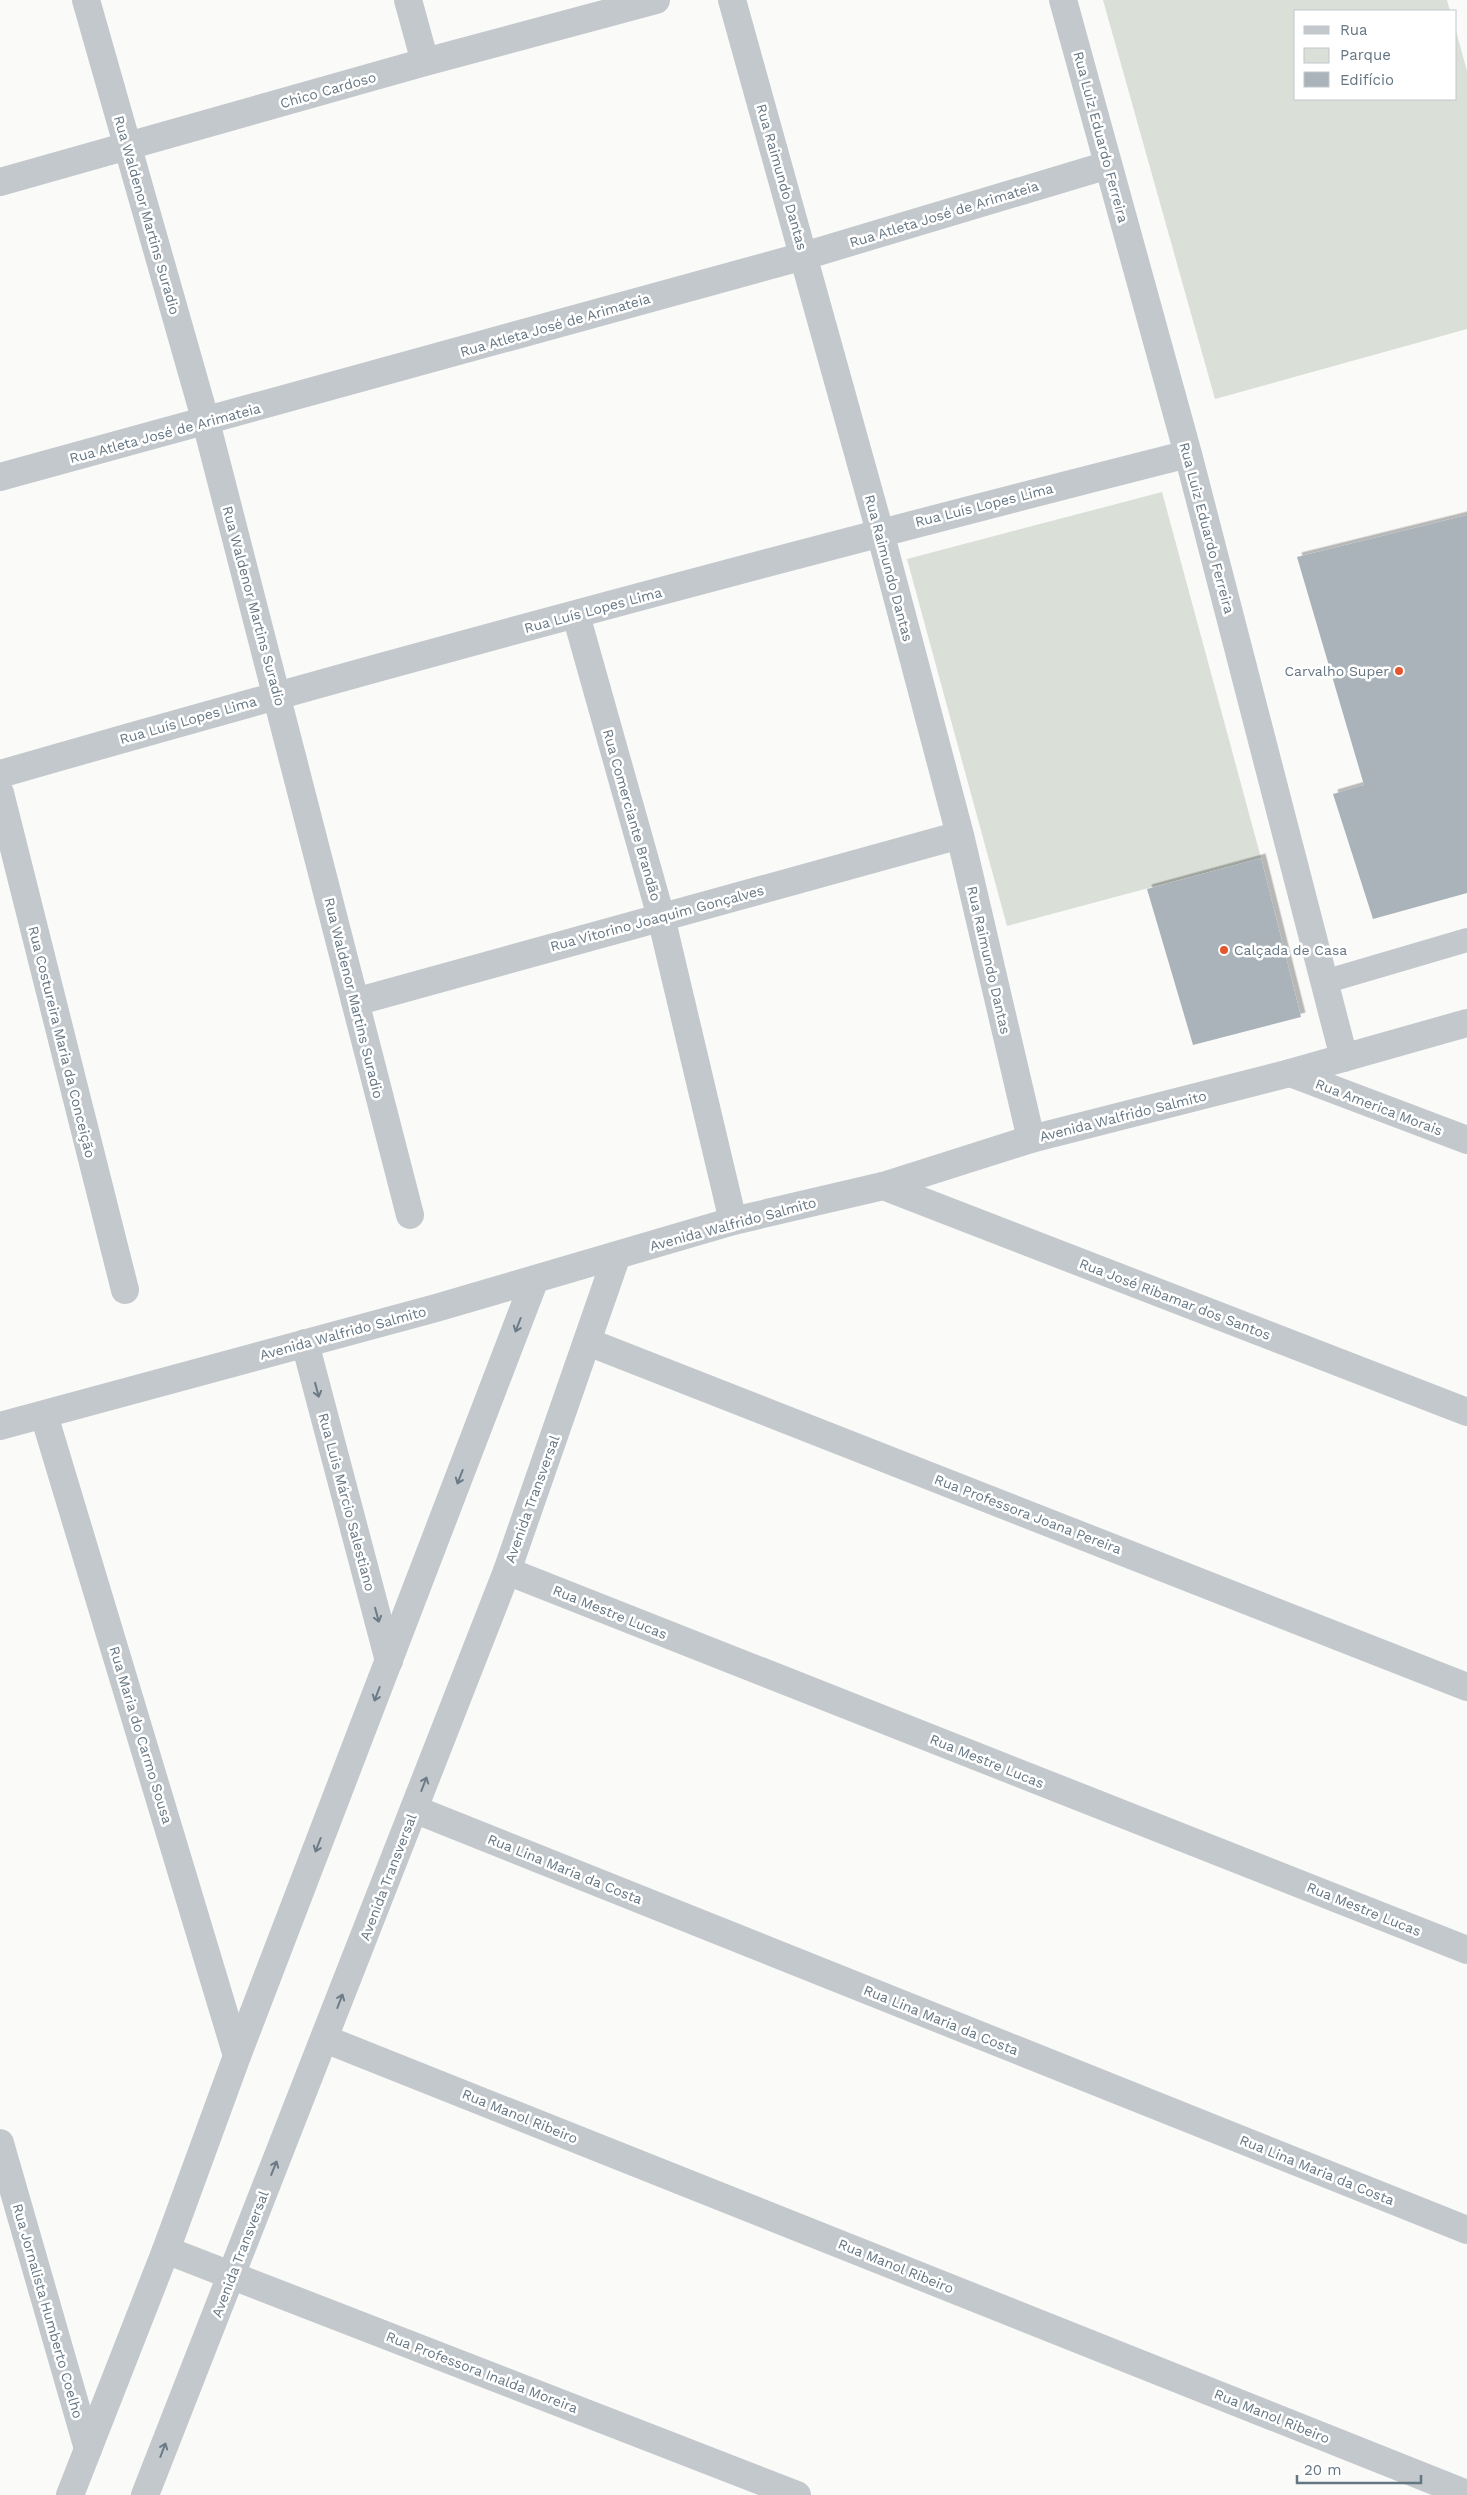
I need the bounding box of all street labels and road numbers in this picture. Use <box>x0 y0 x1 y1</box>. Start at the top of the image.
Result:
street label: Rua Luiz Eduardo Ferreira <box>1070 50 1132 224</box>
street label: Chico Cardoso <box>278 69 378 111</box>
street label: Rua Raimundo Dantas <box>753 102 811 252</box>
street label: Rua Waldenor Martins Suradio <box>111 114 183 316</box>
street label: Rua Atleta José de Arimateia <box>847 178 1041 250</box>
street label: Rua Atleta José de Arimateia <box>458 290 652 360</box>
street label: Rua Atleta José de Arimateia <box>68 400 262 466</box>
street label: Rua Luiz Eduardo Ferreira <box>1176 441 1238 615</box>
street label: Rua Luís Lopes Lima <box>913 480 1055 530</box>
street label: Rua Raimundo Dantas <box>862 493 916 643</box>
street label: Rua Waldenor Martins Suradio <box>220 504 288 708</box>
street label: Rua Luís Lopes Lima <box>522 584 664 636</box>
street label: Rua Luís Lopes Lima <box>118 693 258 747</box>
street label: Rua Comerciante Brandão <box>600 727 664 903</box>
street label: Rua Vitorino Joaquim Gonçalves <box>548 882 766 954</box>
street label: Rua Raimundo Dantas <box>964 884 1014 1036</box>
street label: Rua Waldenor Martins Suradio <box>321 896 387 1100</box>
street label: Rua Costureira Maria da Conceição <box>25 924 99 1160</box>
street label: Rua America Morais <box>1313 1075 1445 1139</box>
street label: Avenida Walfrido Salmito <box>1038 1087 1208 1145</box>
street label: Avenida Walfrido Salmito <box>648 1194 818 1254</box>
street label: Rua José Ribamar dos Santos <box>1077 1255 1273 1343</box>
street label: Avenida Walfrido Salmito <box>258 1303 428 1363</box>
street label: Rua Luis Márcio Salestiano <box>315 1411 379 1593</box>
street label: Avenida Transversal <box>501 1432 563 1565</box>
street label: Rua Professora Joana Pereira <box>932 1471 1124 1557</box>
street label: Rua Mestre Lucas <box>551 1582 669 1642</box>
street label: Rua Maria do Carmo Sousa <box>106 1644 176 1826</box>
street label: Rua Mestre Lucas <box>928 1731 1046 1791</box>
street label: Avenida Transversal <box>356 1811 420 1943</box>
street label: Rua Lina Maria da Costa <box>485 1831 645 1907</box>
street label: Rua Mestre Lucas <box>1305 1879 1423 1939</box>
street label: Rua Lina Maria da Costa <box>861 1982 1021 2058</box>
street label: Rua Manol Ribeiro <box>460 2086 580 2146</box>
street label: Rua Lina Maria da Costa <box>1237 2132 1397 2208</box>
street label: Avenida Transversal <box>208 2188 272 2320</box>
street label: Rua Jornalista Humberto Coelho <box>10 2202 86 2420</box>
street label: Rua Manol Ribeiro <box>836 2236 956 2296</box>
street label: Rua Professora Inalda Moreira <box>384 2328 580 2416</box>
street label: Rua Manol Ribeiro <box>1212 2386 1332 2446</box>

